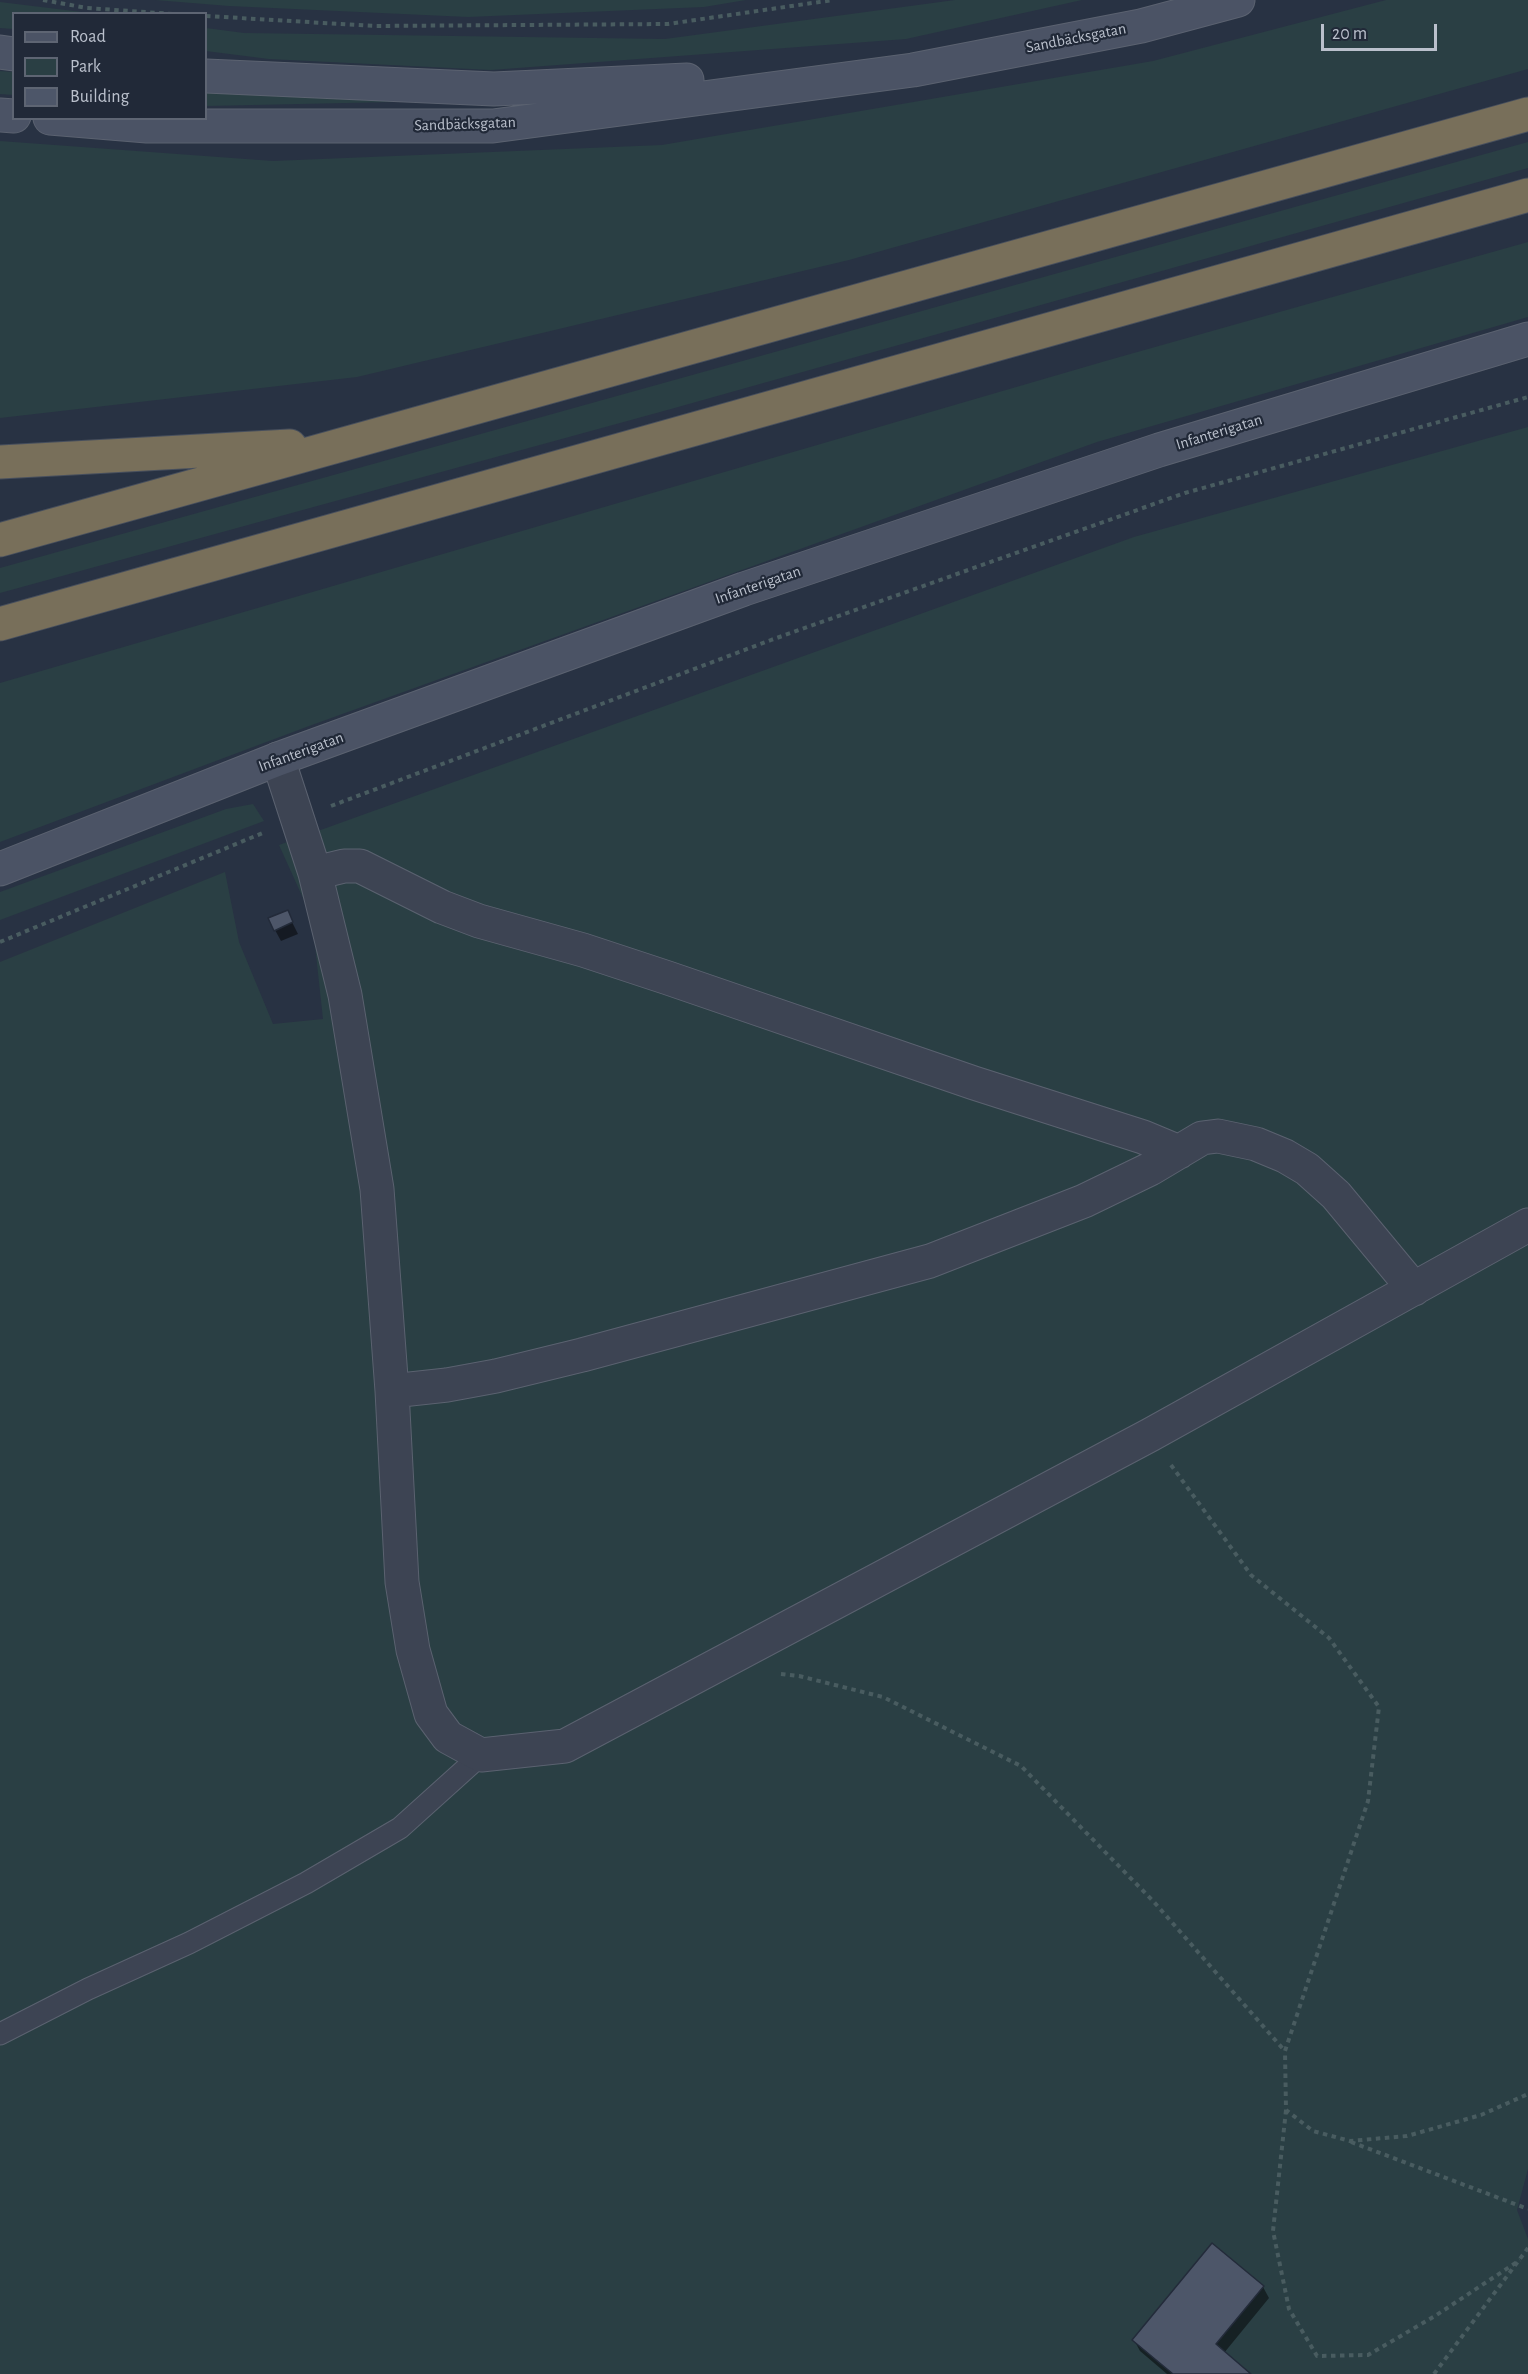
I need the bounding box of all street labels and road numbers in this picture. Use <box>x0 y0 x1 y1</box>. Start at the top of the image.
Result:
street label: Sandbäcksgatan <box>1024 19 1128 57</box>
street label: Sandbäcksgatan <box>414 113 516 135</box>
street label: Infanterigatan <box>1174 410 1264 454</box>
street label: Infanterigatan <box>713 561 803 609</box>
street label: Infanterigatan <box>256 728 346 776</box>

